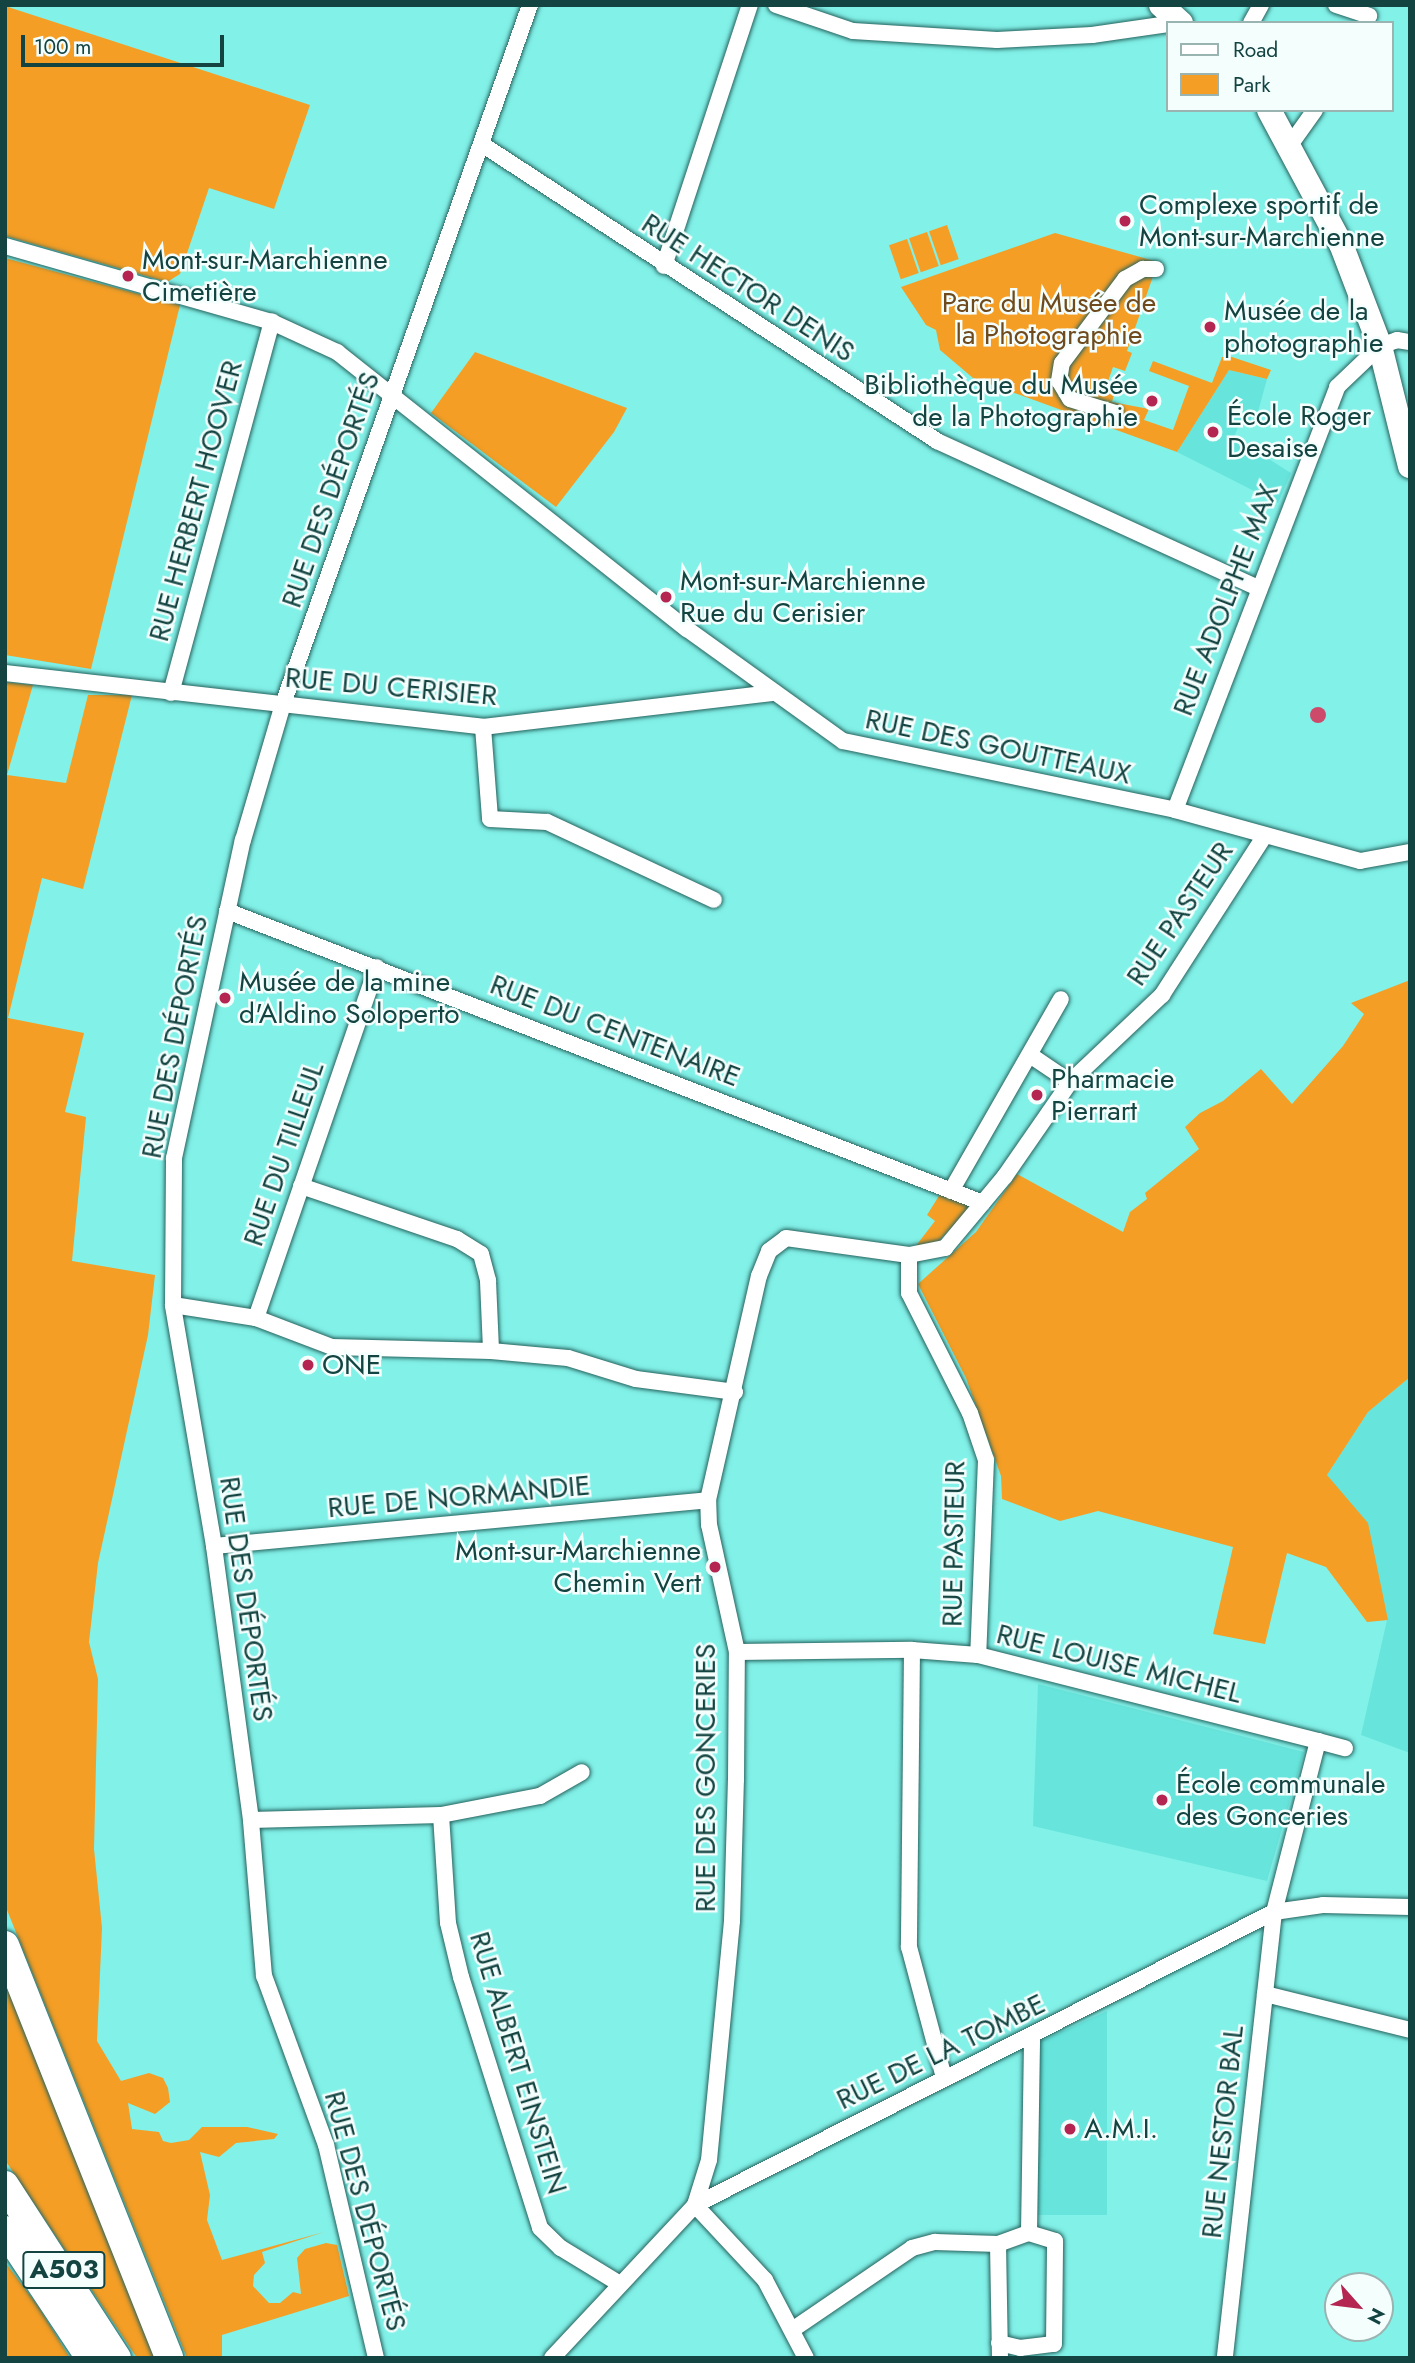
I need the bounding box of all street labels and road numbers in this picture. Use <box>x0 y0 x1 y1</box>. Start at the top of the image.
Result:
street label: RUE HECTOR DENIS <box>635 207 861 369</box>
street label: RUE HERBERT HOOVER <box>142 357 250 645</box>
street label: RUE DES DÉPORTÉS <box>275 368 387 612</box>
street label: RUE ADOLPHE MAX <box>1166 480 1286 720</box>
street label: RUE DU CERISIER <box>284 661 498 713</box>
street label: RUE DES GOUTTEAUX <box>862 702 1134 792</box>
street label: RUE PASTEUR <box>1120 836 1240 992</box>
street label: RUE DES DÉPORTÉS <box>135 913 215 1161</box>
street label: RUE DU CENTENAIRE <box>485 968 745 1094</box>
street label: RUE DU TILLEUL <box>237 1057 331 1251</box>
street label: RUE PASTEUR <box>936 1461 972 1627</box>
street label: RUE DE NORMANDIE <box>326 1469 592 1525</box>
street label: RUE DES DÉPORTÉS <box>212 1475 280 1723</box>
street label: RUE LOUISE MICHEL <box>993 1617 1245 1711</box>
street label: RUE DES GONCERIES <box>689 1644 723 1912</box>
street label: RUE ALBERT EINSTEIN <box>462 1928 574 2198</box>
street label: RUE DE LA TOMBE <box>831 1987 1051 2117</box>
street label: RUE NESTOR BAL <box>1195 2024 1251 2240</box>
street label: RUE DES DÉPORTÉS <box>317 2088 413 2334</box>
road number: A503 <box>22 2248 106 2292</box>

